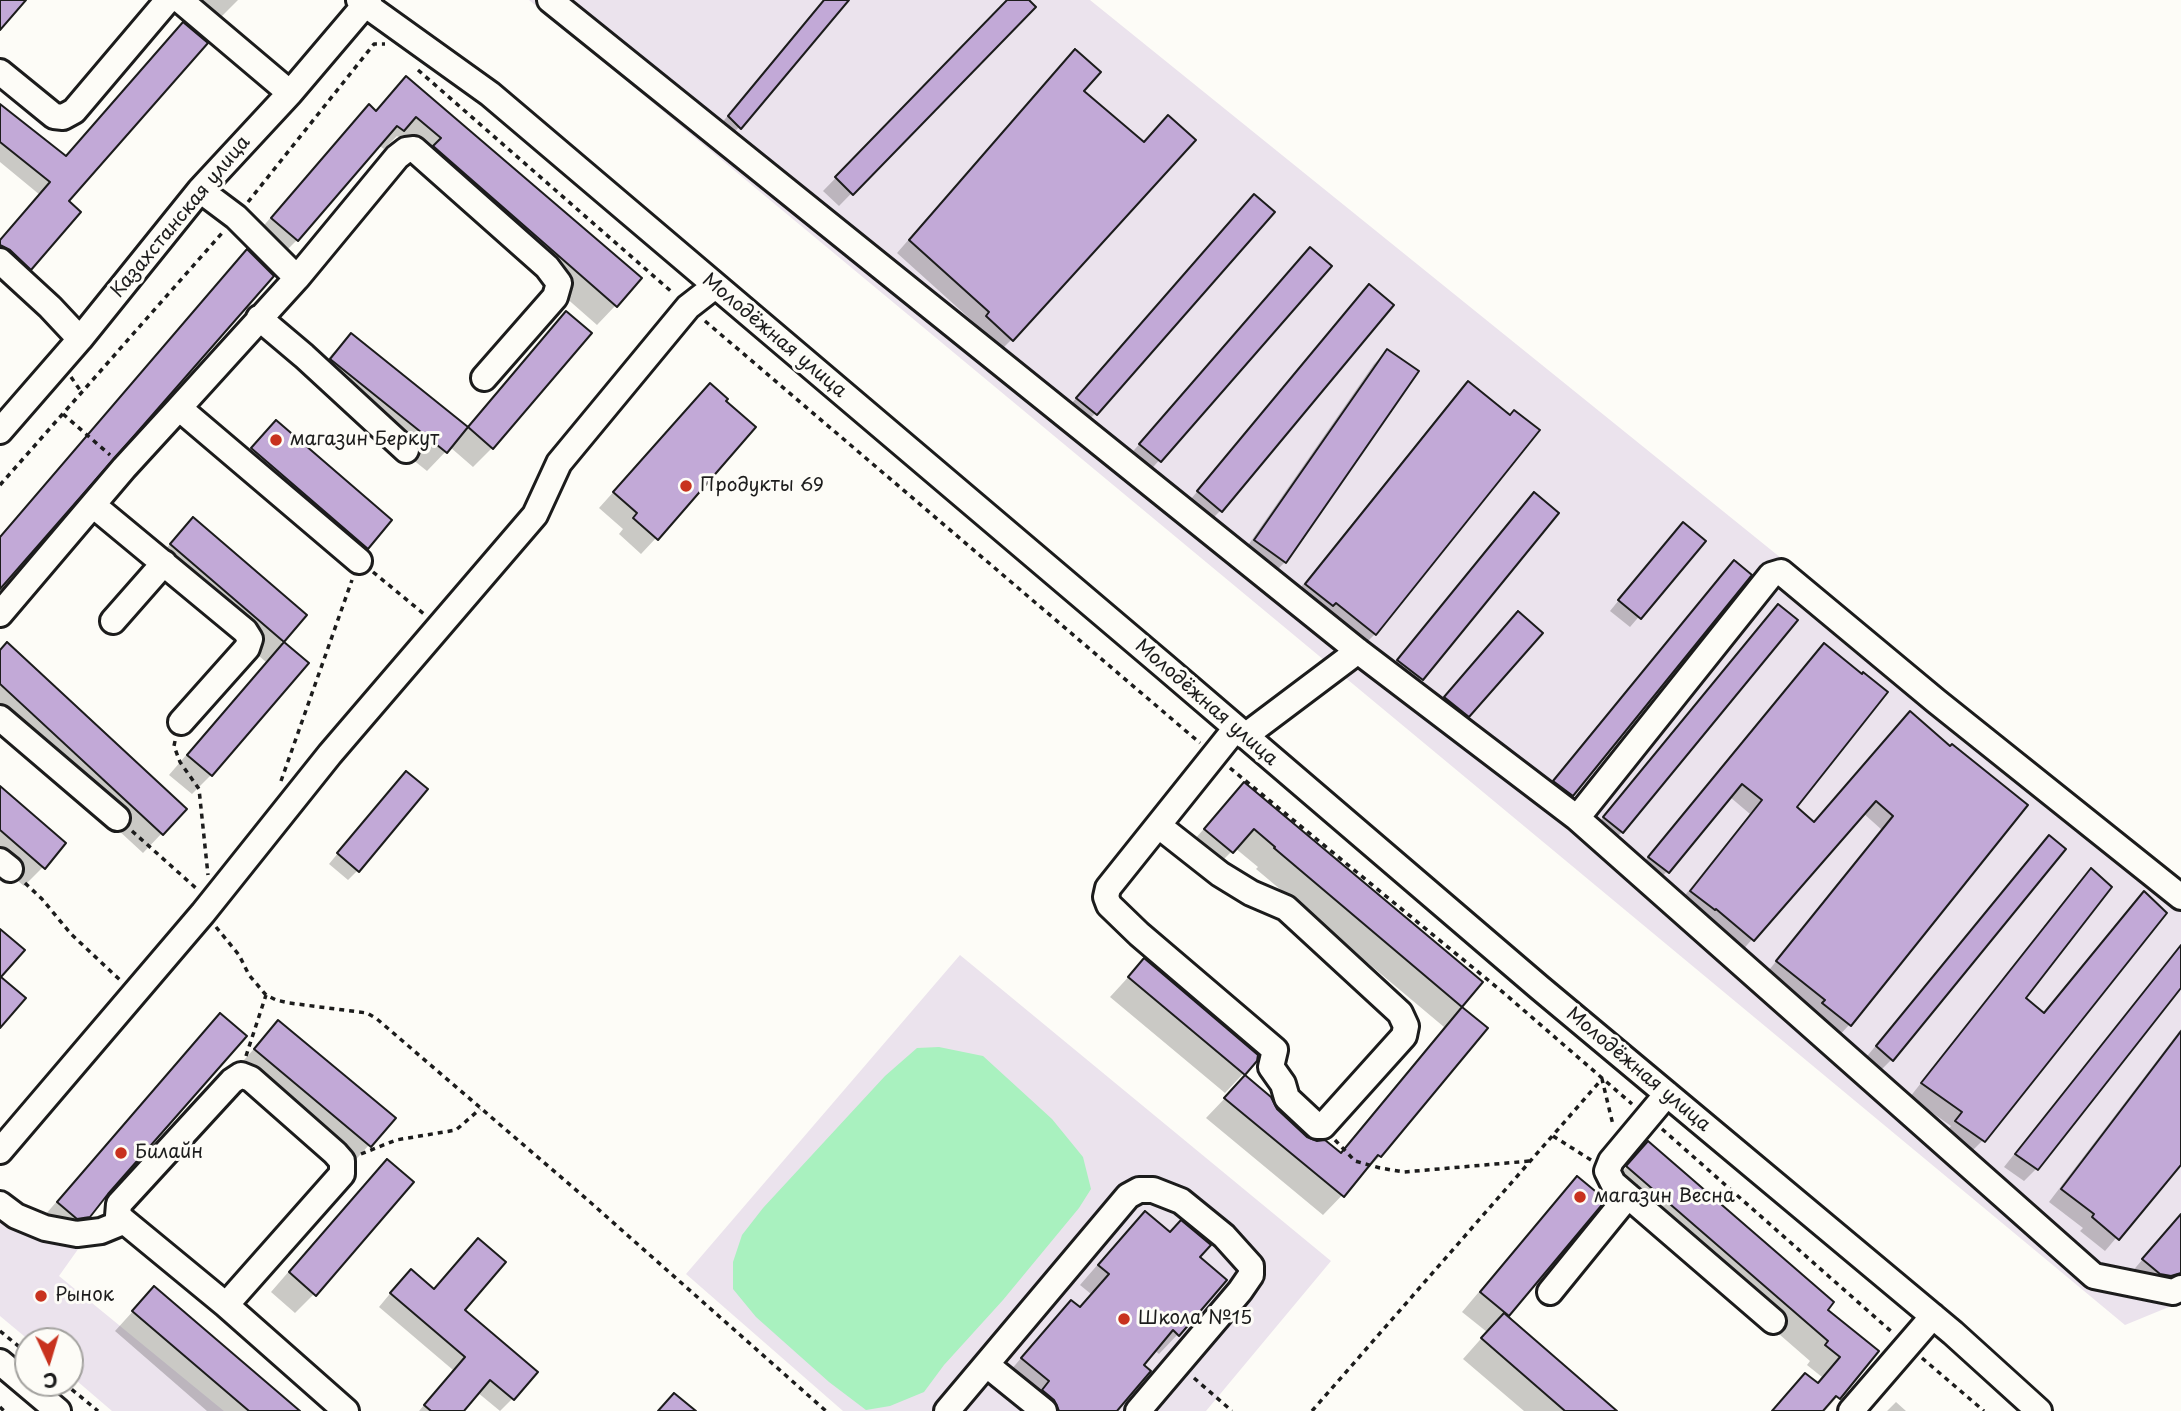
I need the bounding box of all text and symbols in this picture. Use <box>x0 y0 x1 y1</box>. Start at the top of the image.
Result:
street label: Казахстанская улица <box>107 131 255 303</box>
street label: Молодёжная улица <box>697 269 851 403</box>
place label: магазин Беркут <box>290 429 439 451</box>
marker: магазин Беркут <box>268 432 284 448</box>
place label: Продукты 69 <box>700 475 824 497</box>
marker: Продукты 69 <box>678 478 694 494</box>
street label: Молодёжная улица <box>1130 635 1282 771</box>
street label: Молодёжная улица <box>1561 1003 1715 1137</box>
place label: Билайн <box>135 1142 203 1164</box>
marker: Билайн <box>113 1145 129 1161</box>
place label: магазин Весна <box>1594 1186 1735 1208</box>
marker: магазин Весна <box>1572 1189 1588 1205</box>
place label: Рынок <box>55 1285 114 1307</box>
marker: Рынок <box>33 1288 49 1304</box>
place label: Школа №15 <box>1138 1308 1252 1330</box>
marker: Школа №15 <box>1116 1311 1132 1327</box>
north arrow <box>14 1327 84 1397</box>
text: С <box>42 1366 58 1395</box>

